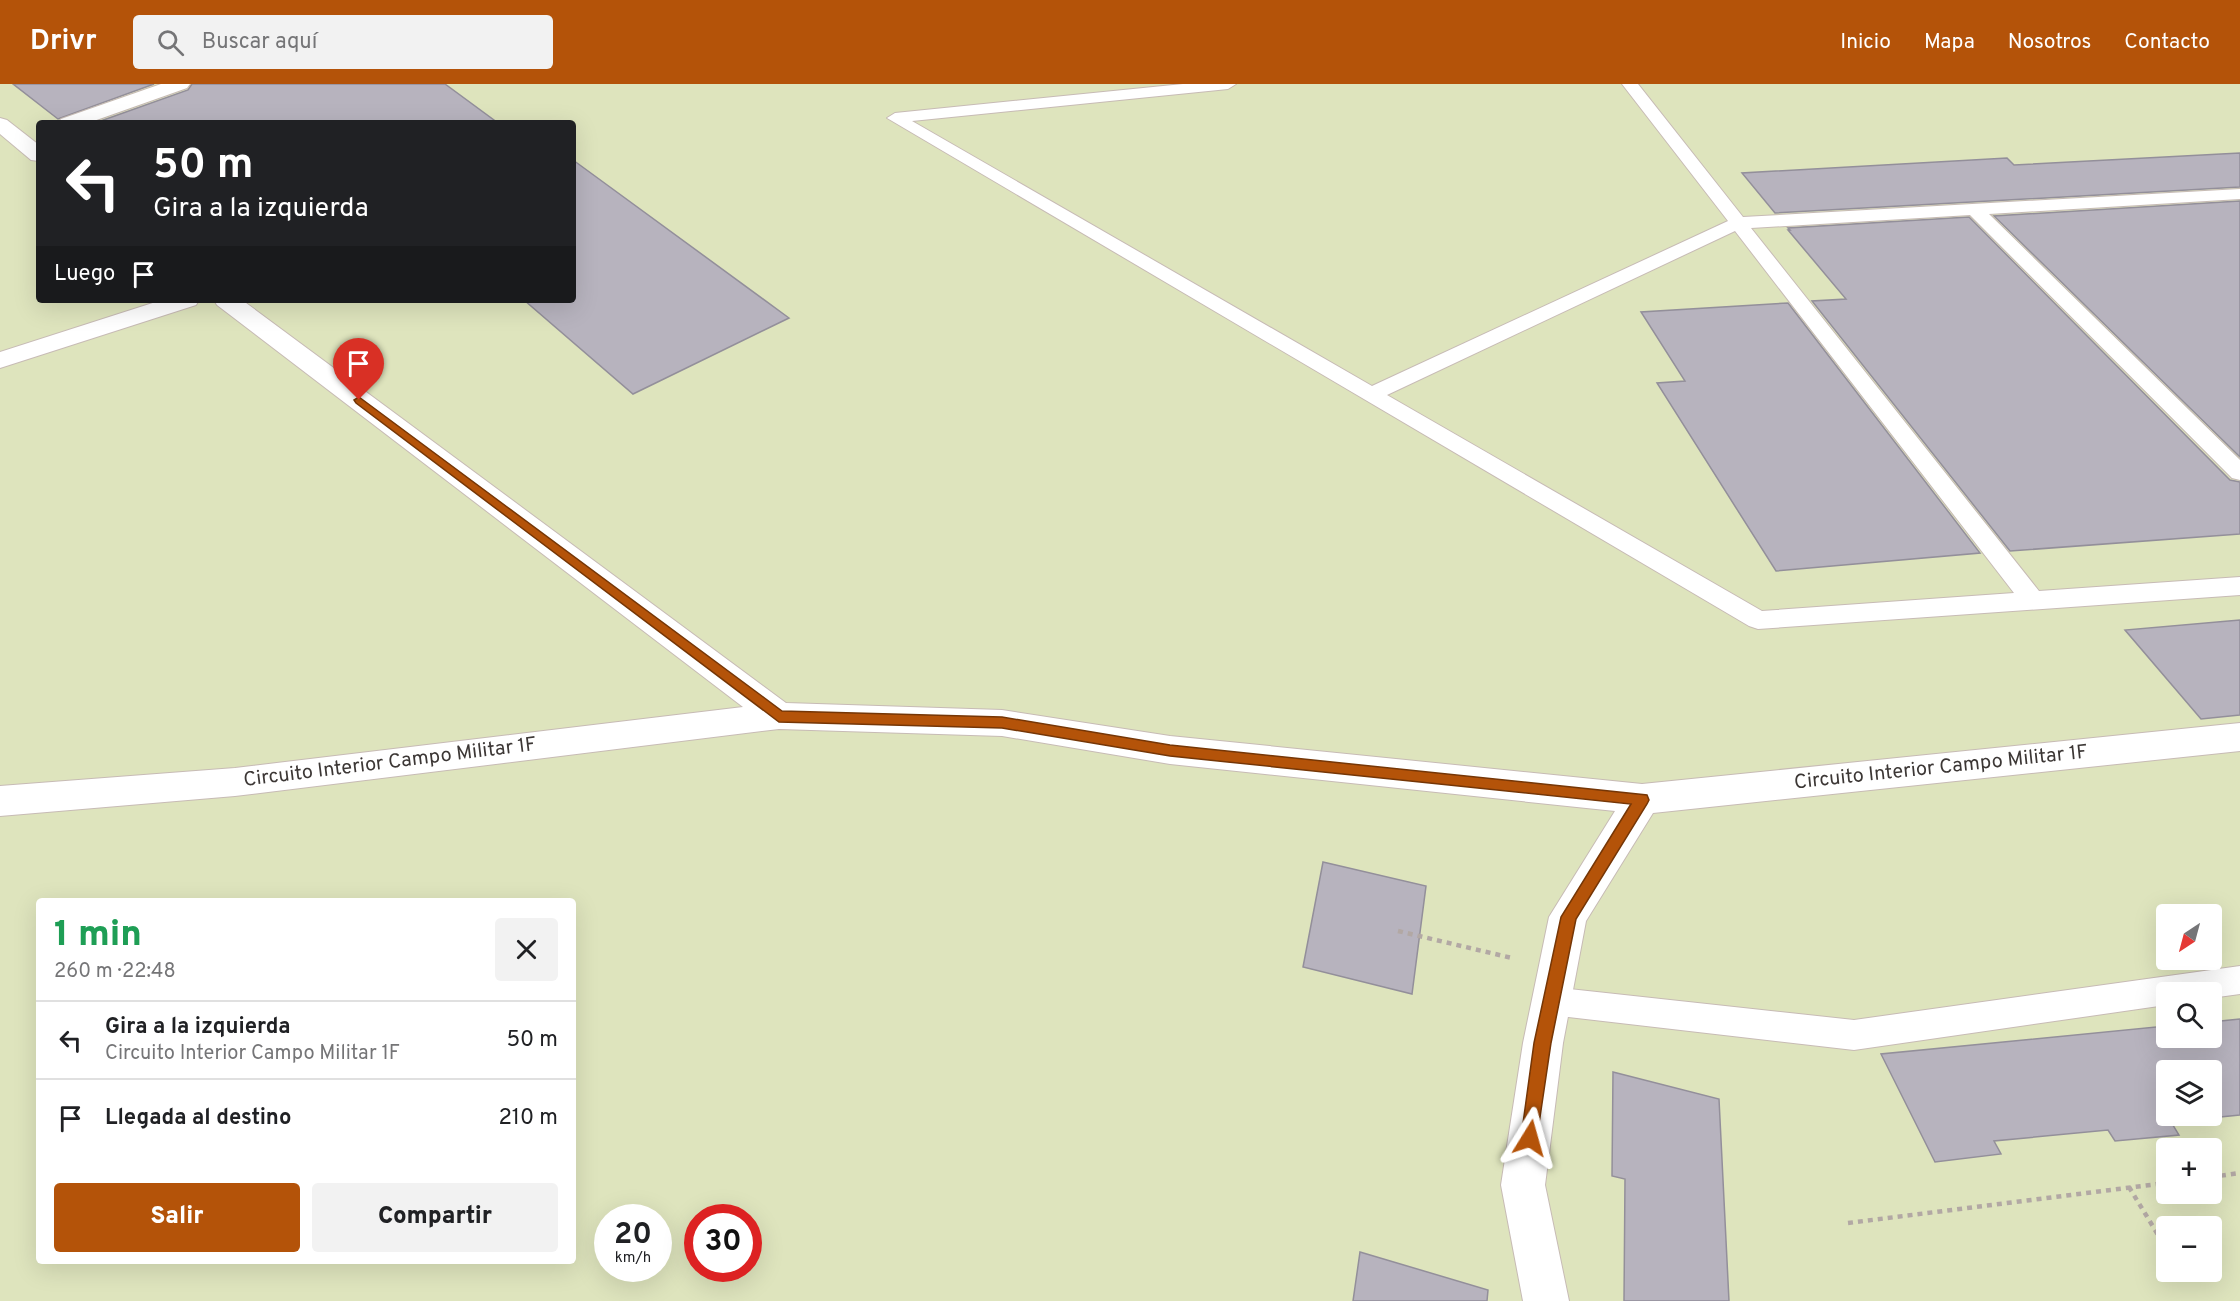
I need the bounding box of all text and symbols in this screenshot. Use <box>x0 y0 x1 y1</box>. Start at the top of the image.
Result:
search box <box>133 15 553 69</box>
text: Drivr <box>30 24 97 60</box>
icon: search <box>154 26 187 59</box>
text: Buscar aquí <box>202 29 317 56</box>
text: Inicio <box>1840 29 1891 56</box>
text: Mapa <box>1924 29 1975 56</box>
text: Nosotros <box>2008 29 2091 56</box>
text: Contacto <box>2124 29 2210 56</box>
text: 50 m <box>153 140 254 193</box>
icon: left <box>54 144 132 222</box>
text: Gira a la izquierda <box>153 192 369 226</box>
icon: arrive <box>127 258 160 291</box>
text: Luego <box>54 261 115 288</box>
pin <box>333 338 384 400</box>
icon: arrive <box>342 347 375 380</box>
street label: Circuito Interior Campo Militar 1F <box>242 732 538 794</box>
street label: Circuito Interior Campo Militar 1F <box>1793 740 2089 796</box>
north arrow <box>2156 904 2222 970</box>
map controls <box>2156 904 2222 1282</box>
text: 1 min <box>54 913 142 959</box>
button: close <box>495 918 558 981</box>
text: 260 m · 22:48 <box>54 959 176 985</box>
button: search <box>2156 982 2222 1048</box>
text: Gira a la izquierda <box>105 1014 291 1041</box>
icon: left <box>54 1024 87 1057</box>
text: 50 m <box>506 1027 558 1054</box>
text: Circuito Interior Campo Militar 1F <box>105 1041 400 1067</box>
button: layers <box>2156 1060 2222 1126</box>
icon: arrive <box>54 1102 87 1135</box>
text: Llegada al destino <box>105 1105 291 1132</box>
text: 210 m <box>498 1105 558 1132</box>
position arrow <box>1498 1106 1562 1170</box>
button: + <box>2156 1138 2222 1204</box>
button: Salir <box>54 1183 300 1252</box>
button: Compartir <box>312 1183 558 1252</box>
speed limit sign: 30 <box>684 1204 762 1282</box>
button: − <box>2156 1216 2222 1282</box>
text: 20 <box>614 1217 652 1254</box>
text: km/h <box>615 1249 651 1268</box>

